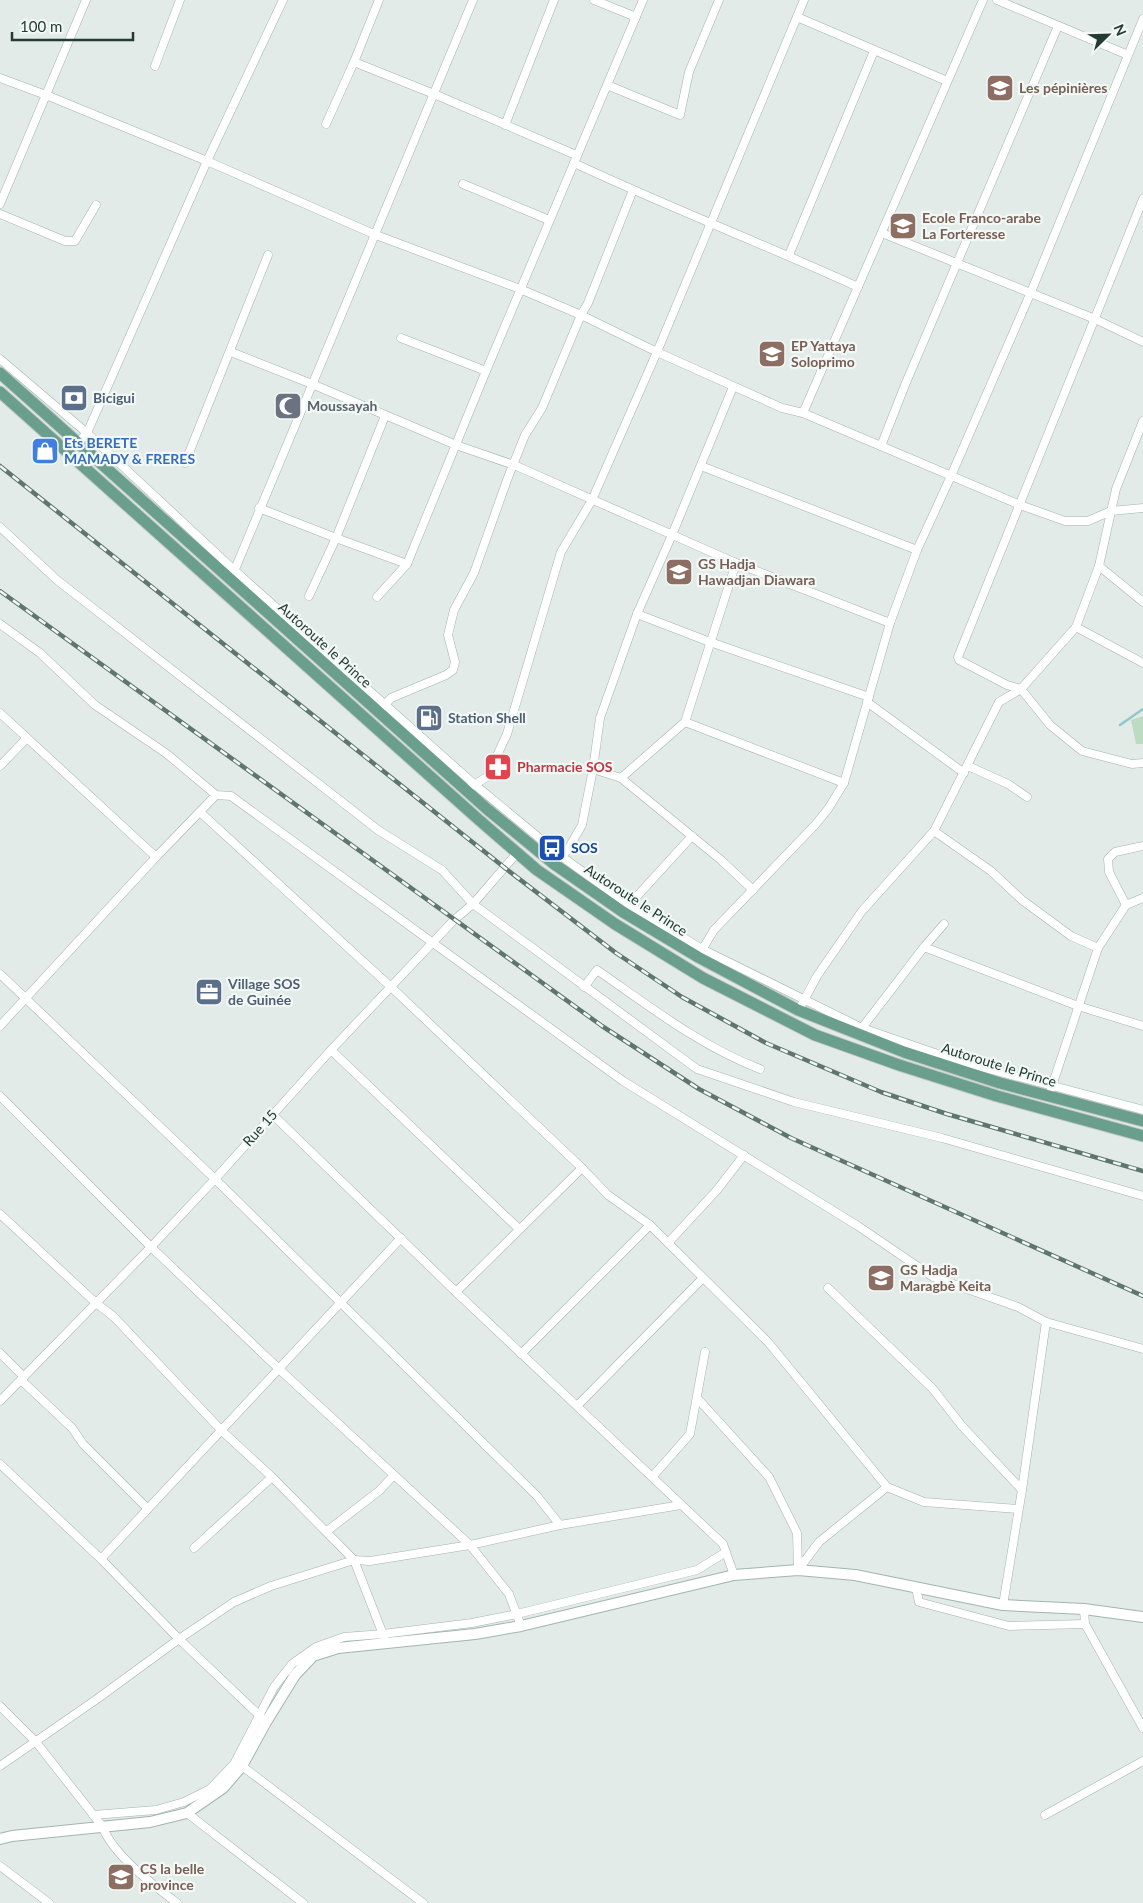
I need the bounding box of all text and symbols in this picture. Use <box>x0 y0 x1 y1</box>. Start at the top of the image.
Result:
scale bar <box>12 10 134 42</box>
north arrow <box>1083 10 1133 60</box>
text: 100 m <box>20 17 62 35</box>
text: N <box>1110 21 1130 38</box>
school or university icon: Les pépinières <box>985 73 1015 103</box>
place label: Les pépinières <box>1019 79 1107 96</box>
place label: Ecole Franco-arabe La Forteresse <box>922 209 1041 242</box>
school or university icon: Ecole Franco-arabe La Forteresse <box>888 211 918 241</box>
place label: EP Yattaya Soloprimo <box>791 337 856 370</box>
school or university icon: EP Yattaya Soloprimo <box>757 339 787 369</box>
bank icon: Bicigui <box>59 383 89 413</box>
place label: Bicigui <box>93 389 135 406</box>
mosque icon: Moussayah <box>273 391 303 421</box>
place label: Moussayah <box>307 397 377 414</box>
place label: Ets BERETE MAMADY & FRERES <box>64 434 195 467</box>
shop icon: Ets BERETE MAMADY & FRERES <box>30 436 60 466</box>
place label: GS Hadja Hawadjan Diawara <box>698 555 815 588</box>
school or university icon: GS Hadja Hawadjan Diawara <box>664 557 694 587</box>
street label: Autoroute le Prince <box>275 598 375 691</box>
fuel station icon: Station Shell <box>414 703 444 733</box>
place label: Station Shell <box>448 709 526 726</box>
pharmacy icon: Pharmacie SOS <box>483 752 513 782</box>
place label: Pharmacie SOS <box>517 758 613 775</box>
bus stop icon: SOS <box>537 833 567 863</box>
place label: SOS <box>571 839 598 856</box>
street label: Autoroute le Prince <box>582 860 691 939</box>
place label: Village SOS de Guinée <box>227 975 300 1008</box>
office icon: Village SOS de Guinée <box>194 977 224 1007</box>
street label: Autoroute le Prince <box>940 1039 1059 1090</box>
street label: Rue 15 <box>239 1106 281 1150</box>
place label: GS Hadja Maragbè Keita <box>900 1261 991 1294</box>
school or university icon: GS Hadja Maragbè Keita <box>866 1263 896 1293</box>
place label: CS la belle province <box>140 1860 205 1893</box>
school or university icon: CS la belle province <box>106 1862 136 1892</box>

